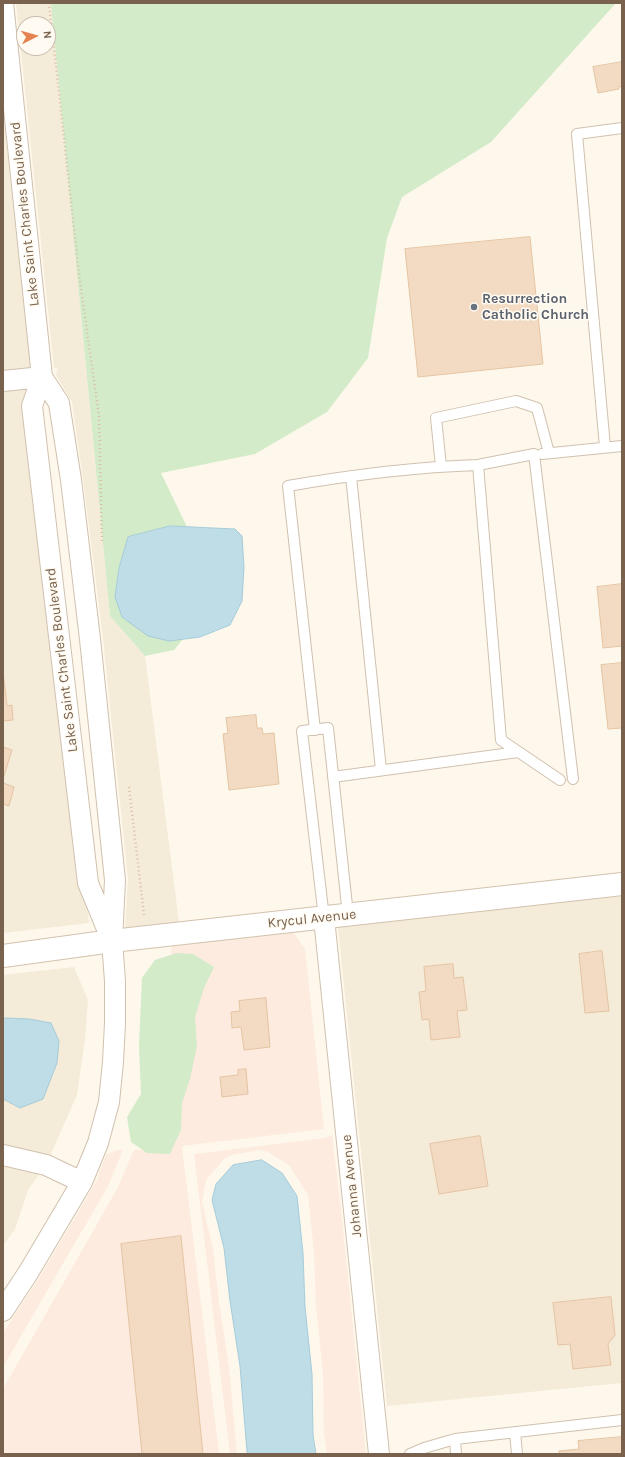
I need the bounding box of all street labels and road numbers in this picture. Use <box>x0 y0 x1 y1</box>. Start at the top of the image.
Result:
street label: Lake Saint Charles Boulevard <box>7 121 43 307</box>
street label: Lake Saint Charles Boulevard <box>42 567 82 753</box>
street label: Krycul Avenue <box>267 906 357 932</box>
street label: Johanna Avenue <box>338 1134 366 1238</box>

